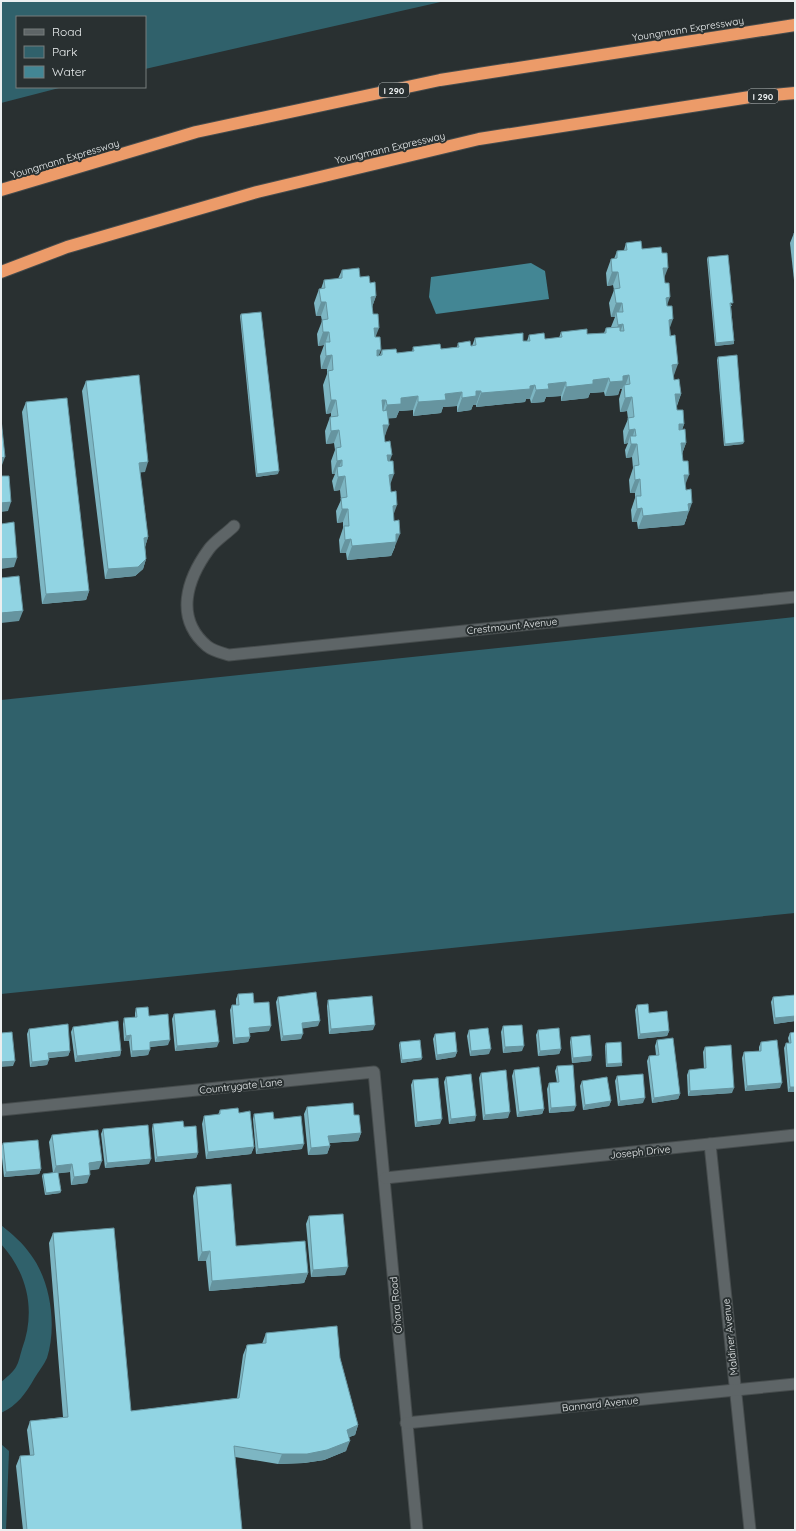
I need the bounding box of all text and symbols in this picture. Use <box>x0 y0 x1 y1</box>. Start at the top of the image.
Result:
street label: Youngmann Expressway <box>631 14 745 44</box>
legend <box>16 16 146 88</box>
text: Road <box>52 24 82 39</box>
text: Park <box>52 44 77 59</box>
text: Water <box>52 64 87 79</box>
road number: I 290 <box>379 83 409 97</box>
road number: I 290 <box>748 89 778 103</box>
street label: Youngmann Expressway <box>334 129 446 167</box>
street label: Youngmann Expressway <box>9 136 121 182</box>
street label: Crestmount Avenue <box>466 615 558 637</box>
street label: Countrygate Lane <box>199 1075 284 1097</box>
street label: Joseph Drive <box>609 1142 671 1162</box>
street label: Ohara Road <box>387 1276 405 1334</box>
street label: Maldiner Avenue <box>719 1298 740 1376</box>
street label: Bannard Avenue <box>561 1393 639 1414</box>

